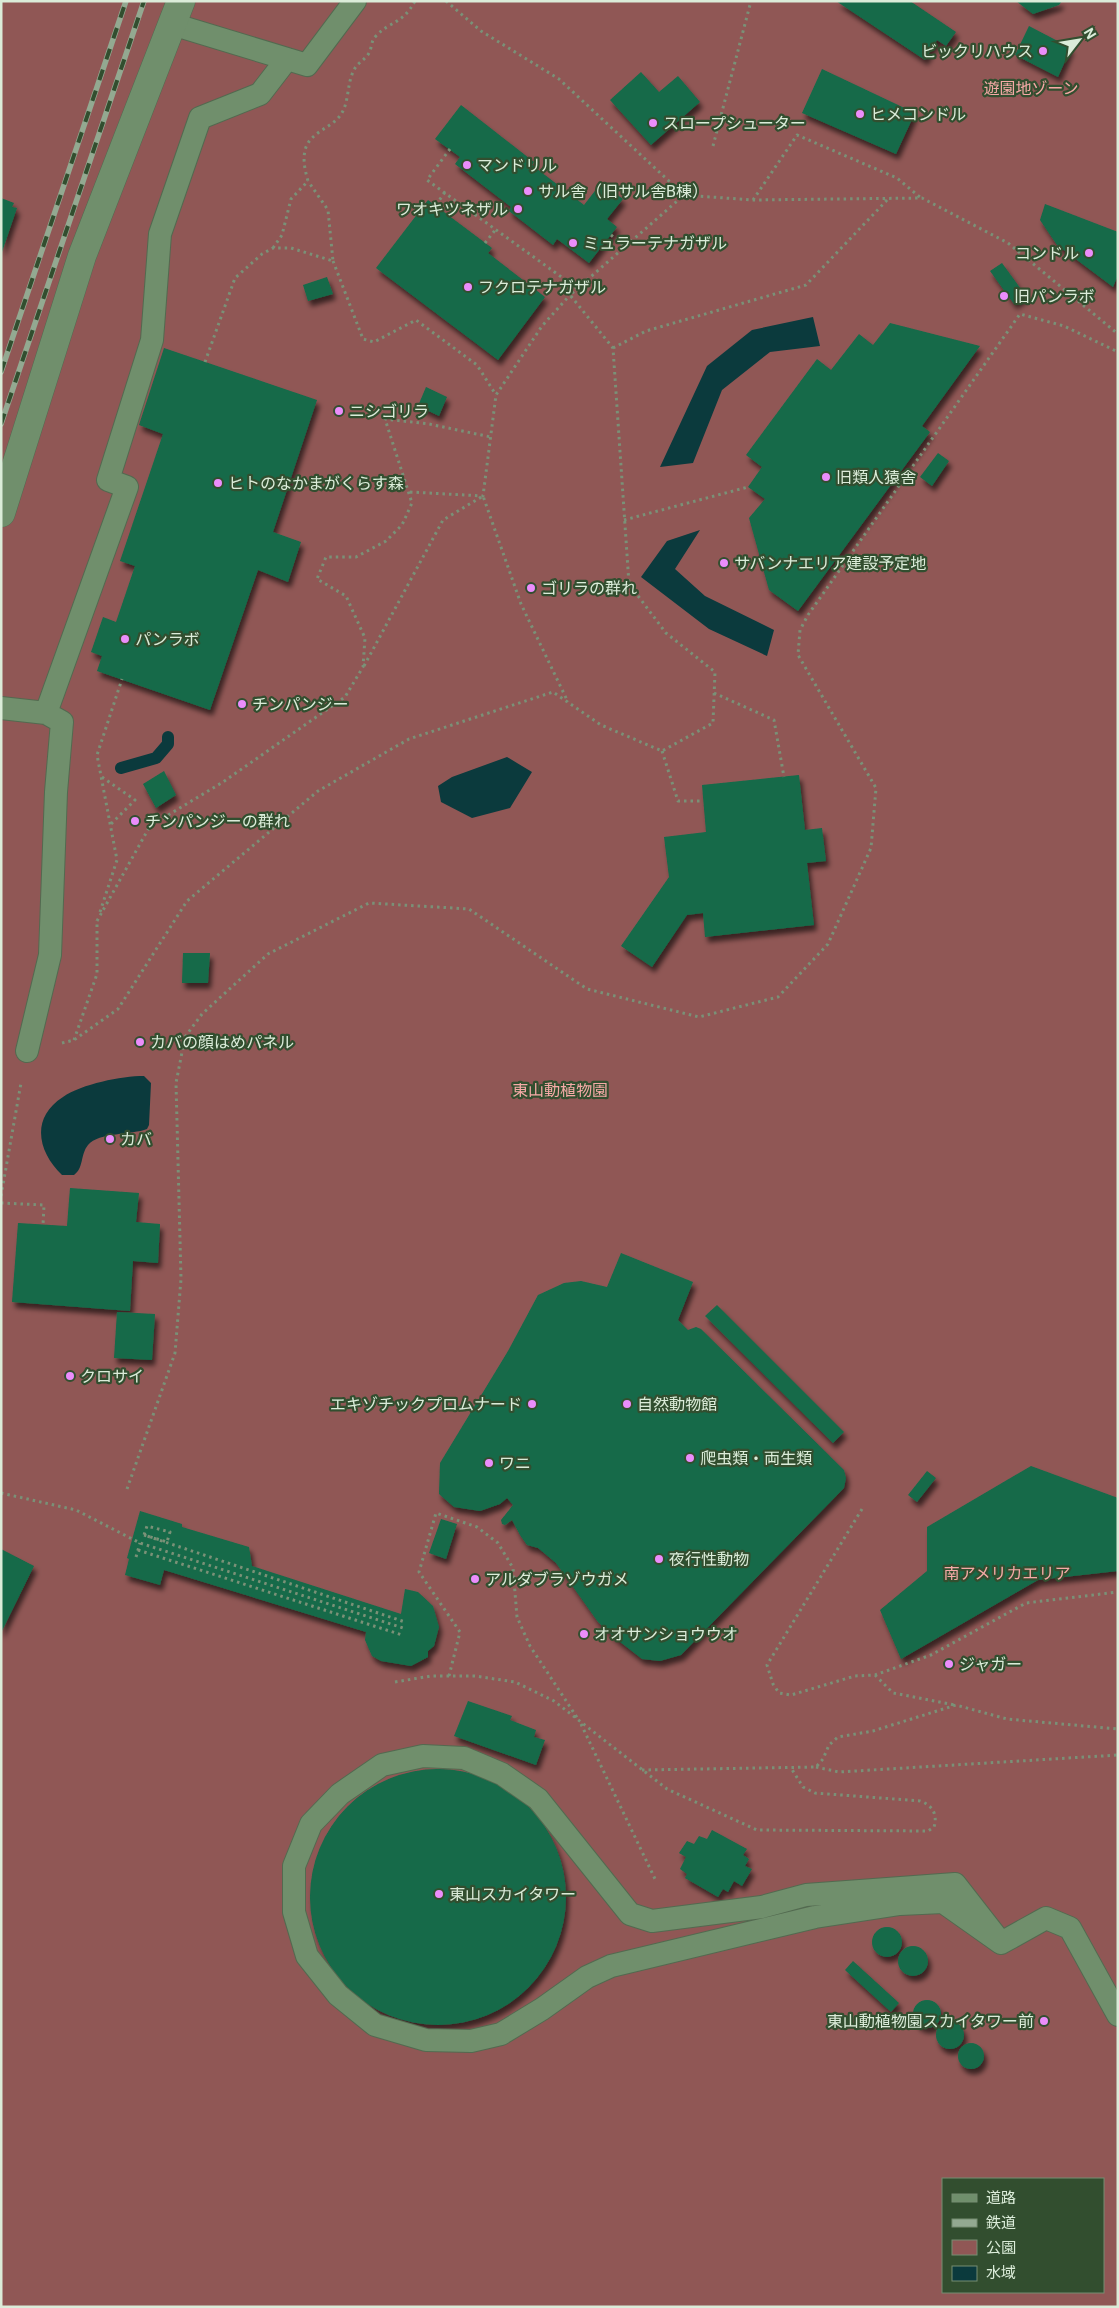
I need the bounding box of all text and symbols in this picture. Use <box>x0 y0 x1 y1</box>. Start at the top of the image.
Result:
north arrow <box>1054 15 1104 65</box>
text: N <box>1081 25 1100 42</box>
place label: ビックリハウス <box>921 42 1033 61</box>
marker: ビックリハウス <box>1037 45 1049 57</box>
park label: 遊園地ゾーン <box>983 79 1079 98</box>
place label: ヒメコンドル <box>870 105 966 124</box>
marker: ヒメコンドル <box>854 108 866 120</box>
place label: スロープシューター <box>663 114 806 133</box>
marker: スロープシューター <box>647 117 659 129</box>
place label: マンドリル <box>477 156 557 175</box>
marker: マンドリル <box>461 159 473 171</box>
place label: サル舎（旧サル舎B棟） <box>538 182 708 201</box>
marker: サル舎（旧サル舎B棟） <box>522 185 534 197</box>
place label: ワオキツネザル <box>396 200 508 219</box>
marker: ワオキツネザル <box>512 203 524 215</box>
place label: ミュラーテナガザル <box>583 234 727 253</box>
marker: ミュラーテナガザル <box>567 237 579 249</box>
place label: コンドル <box>1015 244 1079 263</box>
marker: コンドル <box>1083 247 1095 259</box>
place label: フクロテナガザル <box>478 278 606 297</box>
marker: フクロテナガザル <box>462 281 474 293</box>
place label: 旧パンラボ <box>1014 287 1095 306</box>
marker: 旧パンラボ <box>998 290 1010 302</box>
place label: ニシゴリラ <box>349 402 429 421</box>
marker: ニシゴリラ <box>333 405 345 417</box>
place label: 旧類人猿舎 <box>836 468 916 487</box>
marker: 旧類人猿舎 <box>820 471 832 483</box>
place label: ヒトのなかまがくらす森 <box>228 474 404 493</box>
marker: ヒトのなかまがくらす森 <box>212 477 224 489</box>
place label: サバンナエリア建設予定地 <box>734 554 926 573</box>
marker: サバンナエリア建設予定地 <box>718 557 730 569</box>
place label: ゴリラの群れ <box>541 579 637 598</box>
marker: ゴリラの群れ <box>525 582 537 594</box>
place label: パンラボ <box>135 630 200 649</box>
marker: パンラボ <box>119 633 131 645</box>
place label: チンパンジー <box>252 695 349 714</box>
marker: チンパンジー <box>236 698 248 710</box>
place label: チンパンジーの群れ <box>145 812 290 831</box>
marker: チンパンジーの群れ <box>129 815 141 827</box>
place label: カバの顔はめパネル <box>150 1033 294 1052</box>
marker: カバの顔はめパネル <box>134 1036 146 1048</box>
park label: 東山動植物園 <box>512 1081 608 1100</box>
place label: カバ <box>120 1130 152 1149</box>
marker: カバ <box>104 1133 116 1145</box>
place label: クロサイ <box>80 1367 144 1386</box>
marker: クロサイ <box>64 1370 76 1382</box>
place label: エキゾチックプロムナード <box>330 1395 522 1414</box>
place label: 自然動物館 <box>637 1395 717 1414</box>
marker: エキゾチックプロムナード <box>526 1398 538 1410</box>
marker: 自然動物館 <box>621 1398 633 1410</box>
place label: 爬虫類・両生類 <box>700 1449 812 1468</box>
marker: 爬虫類・両生類 <box>684 1452 696 1464</box>
place label: ワニ <box>499 1454 531 1473</box>
marker: ワニ <box>483 1457 495 1469</box>
place label: 夜行性動物 <box>669 1550 749 1569</box>
marker: 夜行性動物 <box>653 1553 665 1565</box>
park label: 南アメリカエリア <box>943 1564 1071 1583</box>
place label: アルダブラゾウガメ <box>485 1570 629 1589</box>
marker: アルダブラゾウガメ <box>469 1573 481 1585</box>
place label: オオサンショウウオ <box>594 1625 738 1644</box>
marker: オオサンショウウオ <box>578 1628 590 1640</box>
place label: ジャガー <box>959 1655 1022 1674</box>
marker: ジャガー <box>943 1658 955 1670</box>
place label: 東山スカイタワー <box>449 1885 576 1904</box>
marker: 東山スカイタワー <box>433 1888 445 1900</box>
place label: 東山動植物園スカイタワー前 <box>827 2012 1034 2031</box>
marker: 東山動植物園スカイタワー前 <box>1038 2015 1050 2027</box>
legend <box>942 2178 1104 2293</box>
text: 道路 <box>986 2189 1016 2207</box>
text: 鉄道 <box>986 2214 1016 2232</box>
text: 公園 <box>986 2239 1016 2257</box>
text: 水域 <box>986 2264 1016 2282</box>

